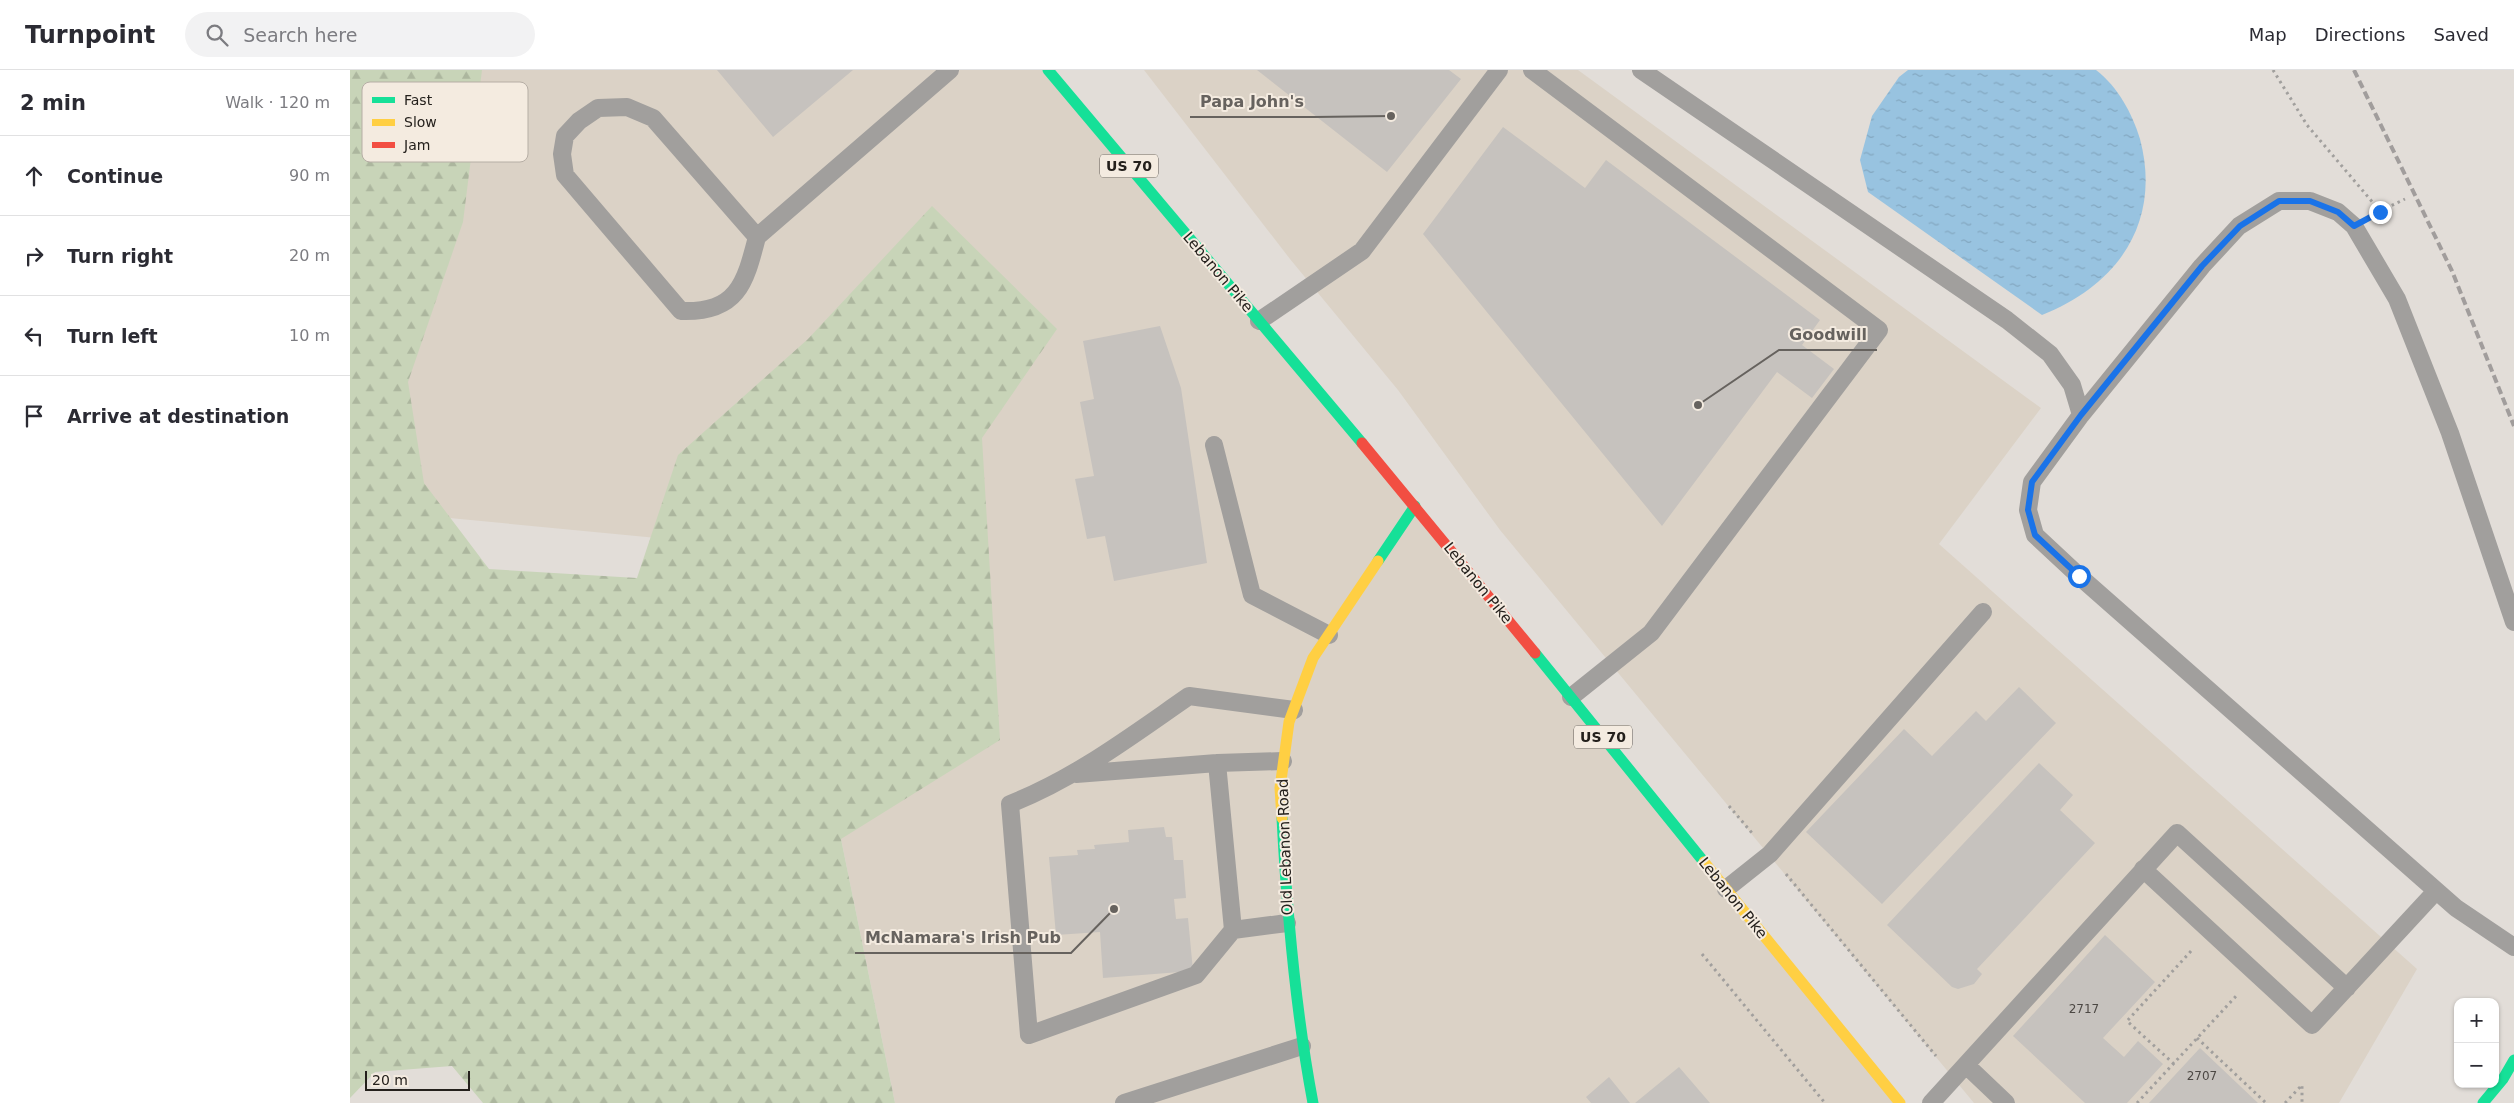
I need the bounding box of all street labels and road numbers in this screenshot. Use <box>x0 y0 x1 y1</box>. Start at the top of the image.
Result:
road number: US 70 <box>1100 154 1158 178</box>
street label: Lebanon Pike <box>1179 228 1257 316</box>
street label: Lebanon Pike <box>1440 539 1516 627</box>
road number: US 70 <box>1574 726 1632 749</box>
street label: Old Lebanon Road <box>1274 778 1296 916</box>
street label: Lebanon Pike <box>1695 854 1771 942</box>

